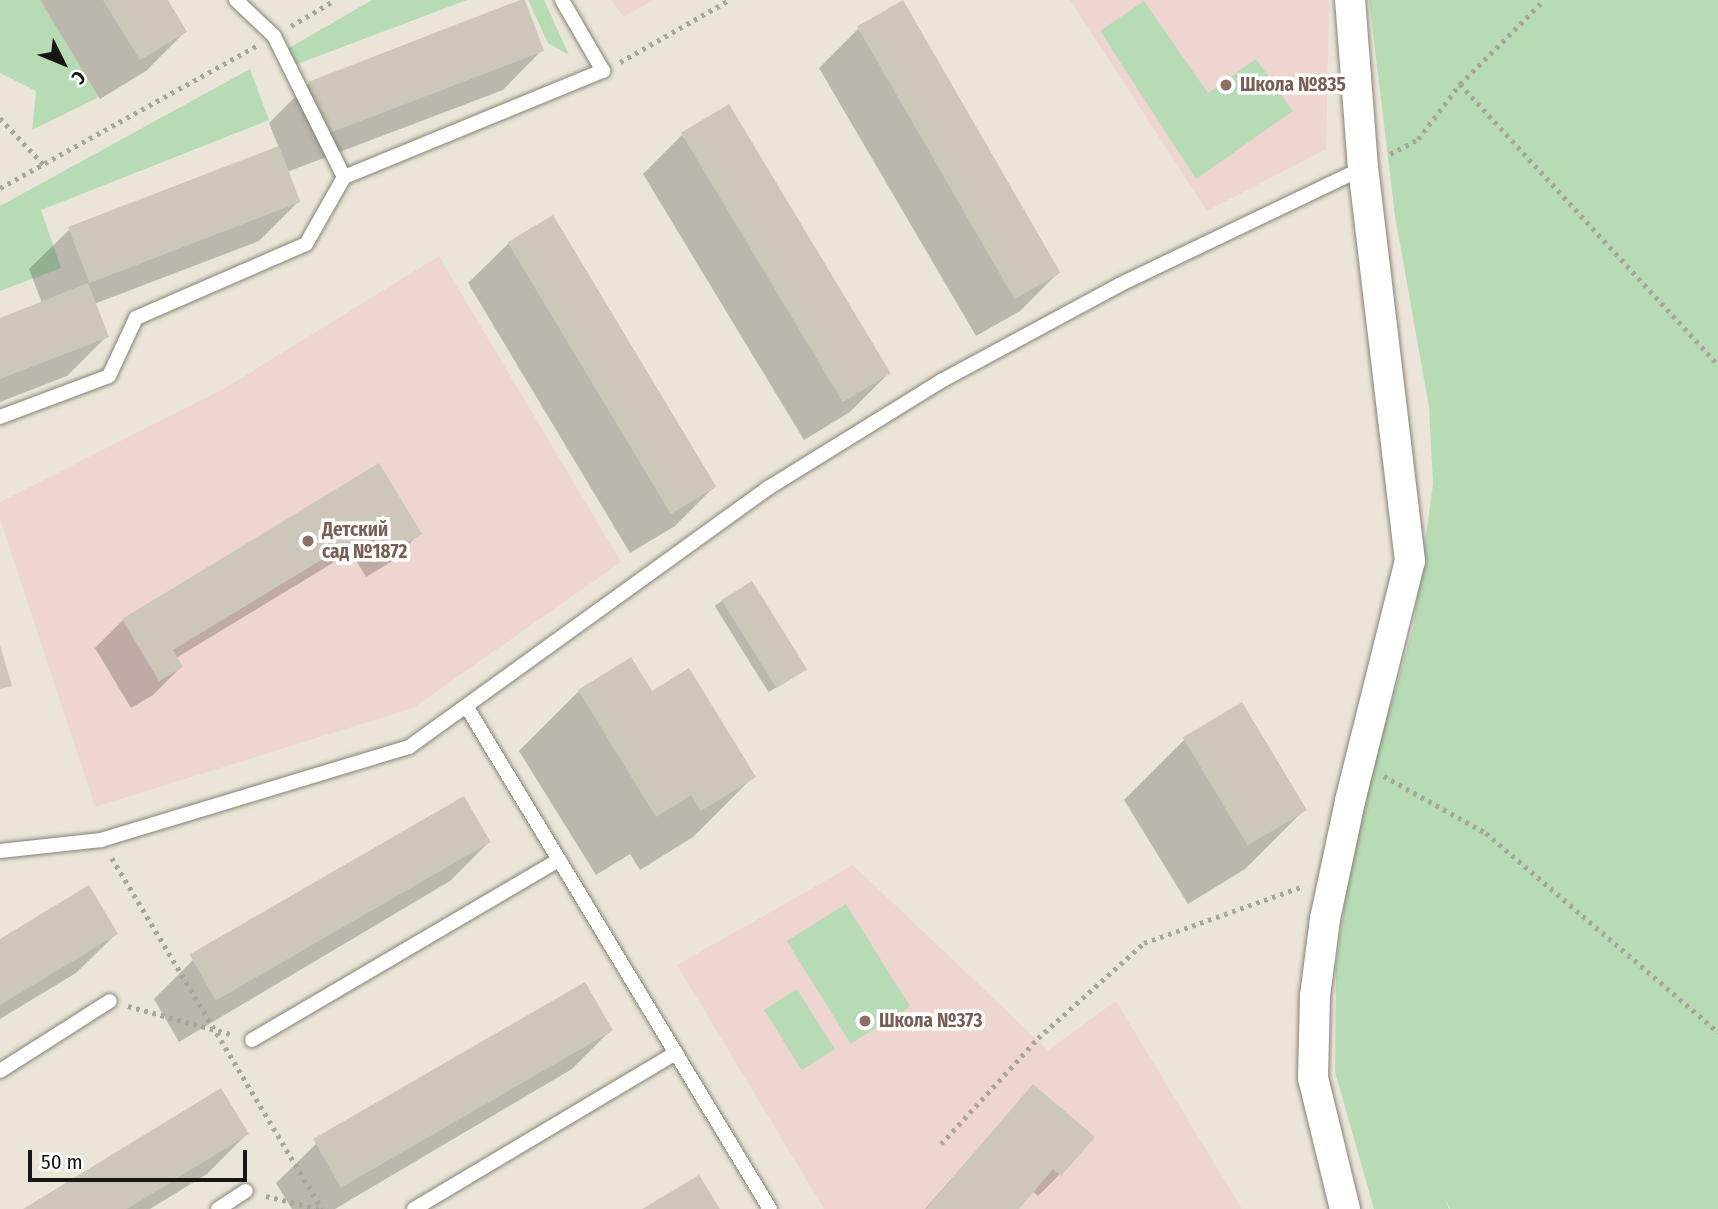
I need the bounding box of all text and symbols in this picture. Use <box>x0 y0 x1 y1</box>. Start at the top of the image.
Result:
north arrow <box>28 28 98 98</box>
text: С <box>67 66 91 89</box>
place label: Школа №835 <box>1240 74 1346 96</box>
marker: Школа №835 <box>1218 77 1234 93</box>
place label: Детский сад №1872 <box>322 519 407 563</box>
marker: Детский сад №1872 <box>300 533 316 549</box>
place label: Школа №373 <box>879 1010 982 1032</box>
marker: Школа №373 <box>857 1013 873 1029</box>
scale bar <box>32 1136 250 1180</box>
text: 50 m <box>41 1149 83 1175</box>

